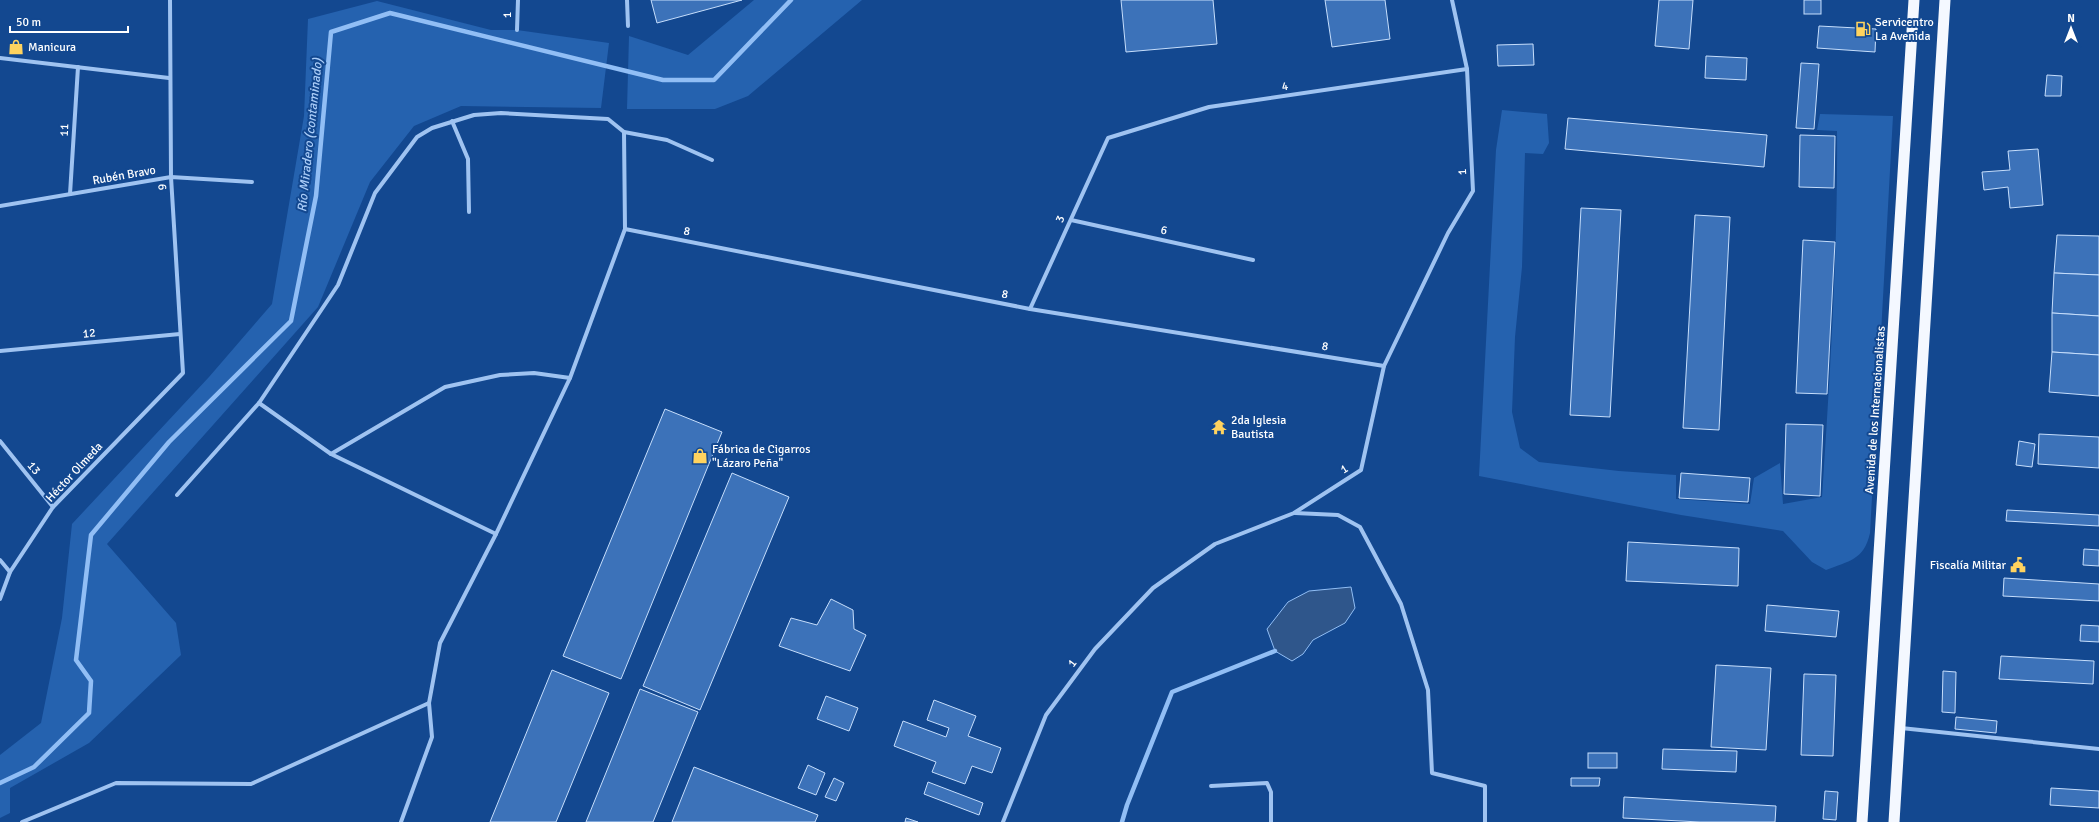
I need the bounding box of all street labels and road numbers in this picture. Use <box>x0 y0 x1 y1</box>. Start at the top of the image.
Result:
street label: 1 <box>500 12 515 18</box>
street label: 4 <box>1281 79 1290 94</box>
street label: 11 <box>57 123 72 137</box>
street label: Rubén Bravo <box>91 163 157 188</box>
street label: 1 <box>1455 168 1470 176</box>
street label: 9 <box>155 183 170 191</box>
street label: 3 <box>1052 213 1069 225</box>
street label: 6 <box>1159 222 1169 238</box>
street label: 8 <box>682 224 692 239</box>
street label: 8 <box>1000 287 1010 302</box>
street label: 12 <box>82 325 96 342</box>
street label: Avenida de los Internacionalistas <box>1862 325 1889 495</box>
street label: 8 <box>1321 339 1329 354</box>
street label: Héctor Olmeda <box>43 439 106 505</box>
street label: 13 <box>24 459 44 478</box>
street label: 1 <box>1337 461 1351 477</box>
street label: 1 <box>1064 656 1080 670</box>

